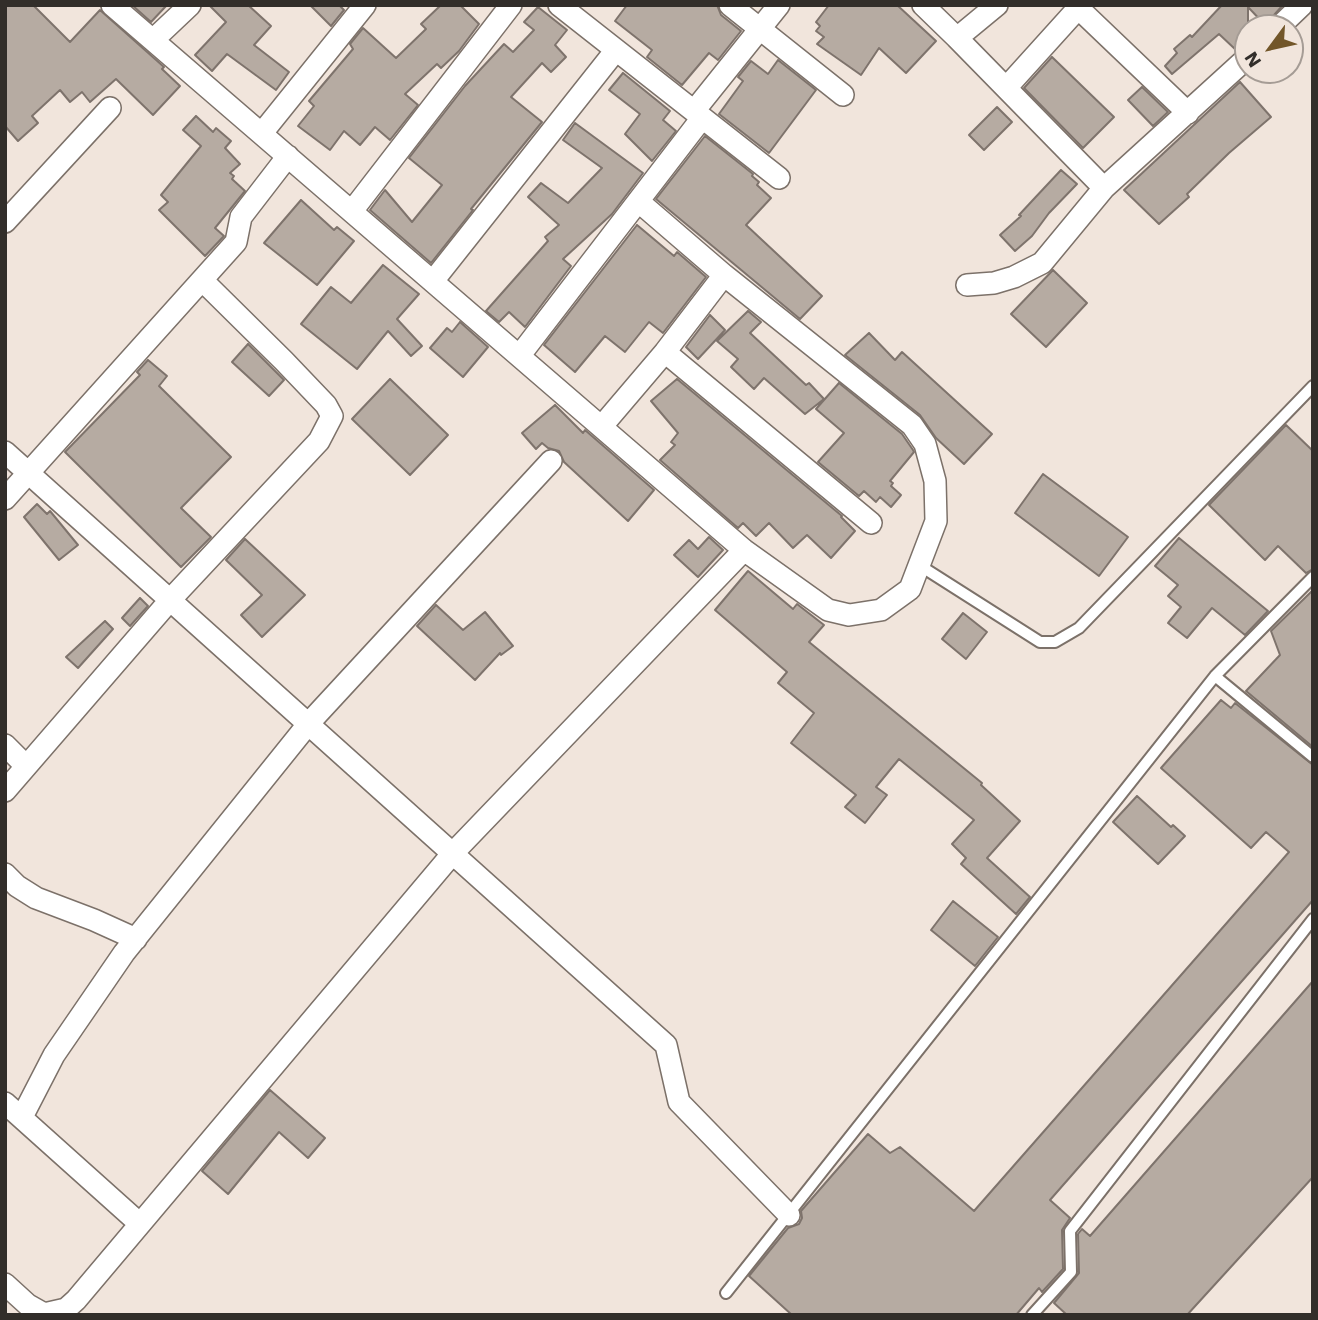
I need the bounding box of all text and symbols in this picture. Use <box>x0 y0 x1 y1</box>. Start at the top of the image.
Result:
north arrow <box>1234 14 1304 84</box>
text: N <box>1239 47 1266 72</box>

